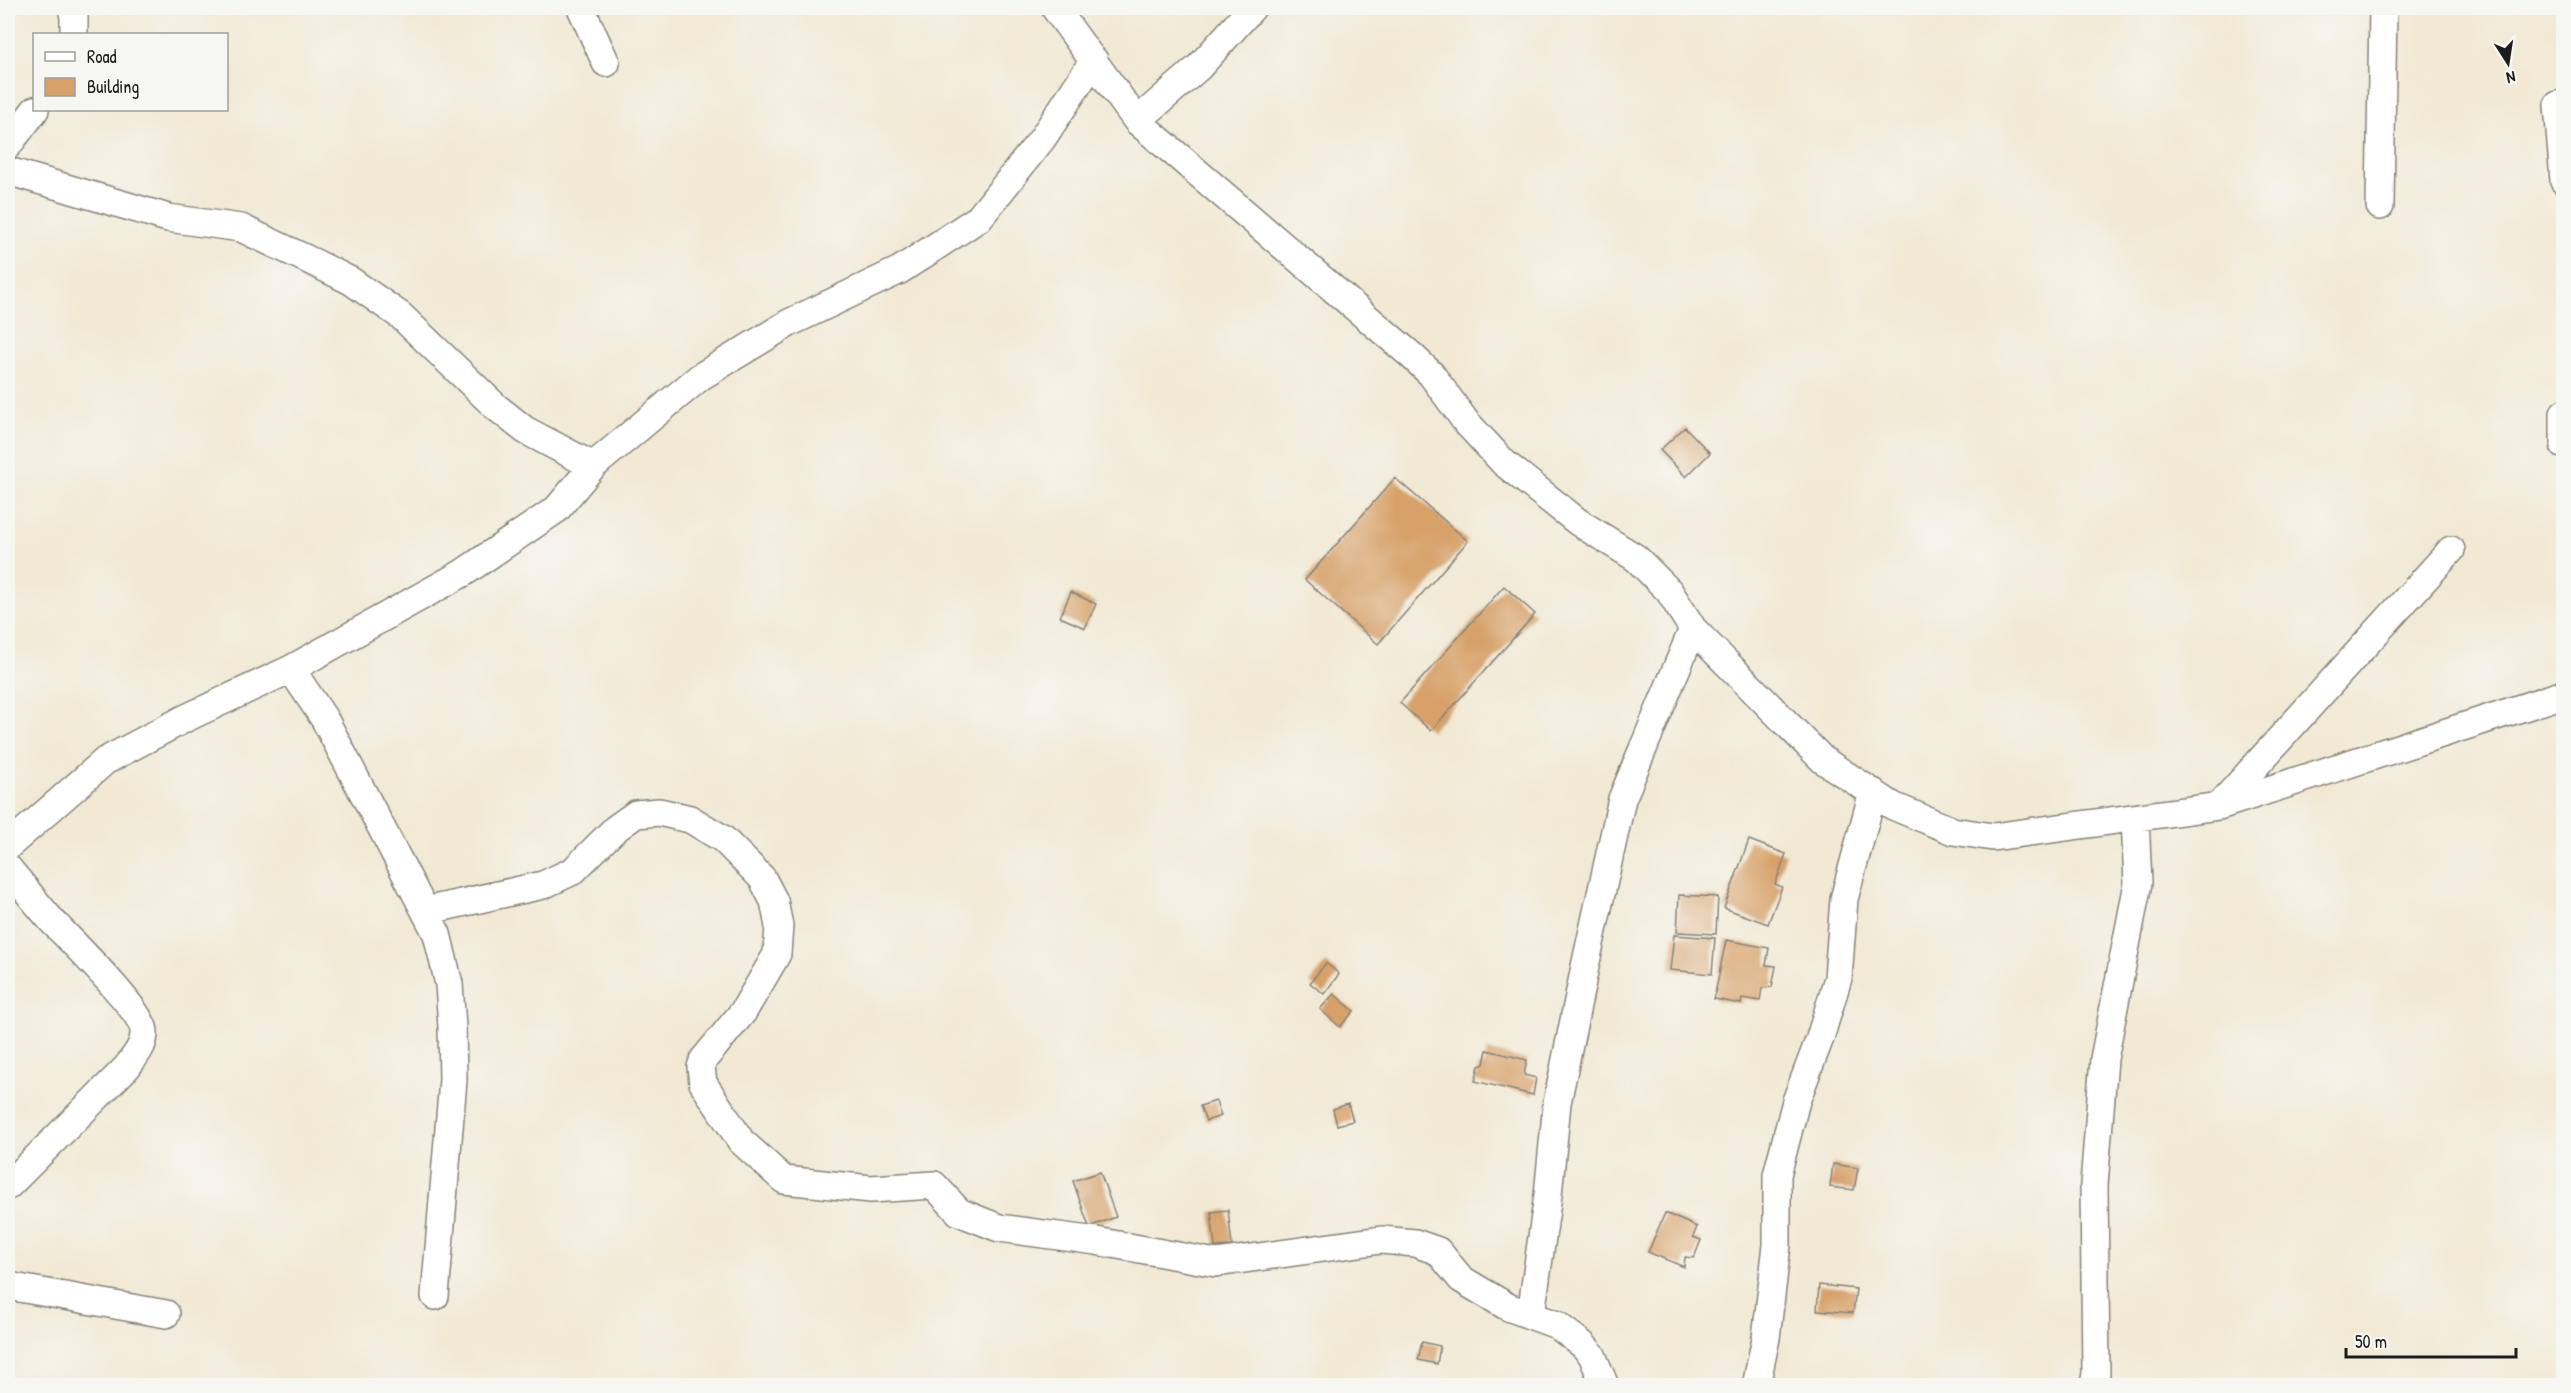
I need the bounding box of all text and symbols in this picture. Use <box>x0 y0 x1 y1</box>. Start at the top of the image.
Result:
legend <box>33 33 228 111</box>
north arrow <box>2478 33 2538 93</box>
text: Road <box>87 44 117 69</box>
text: N <box>2504 66 2518 89</box>
text: Building <box>87 74 139 99</box>
scale bar <box>2346 1321 2516 1359</box>
text: 50 m <box>2355 1329 2387 1354</box>

